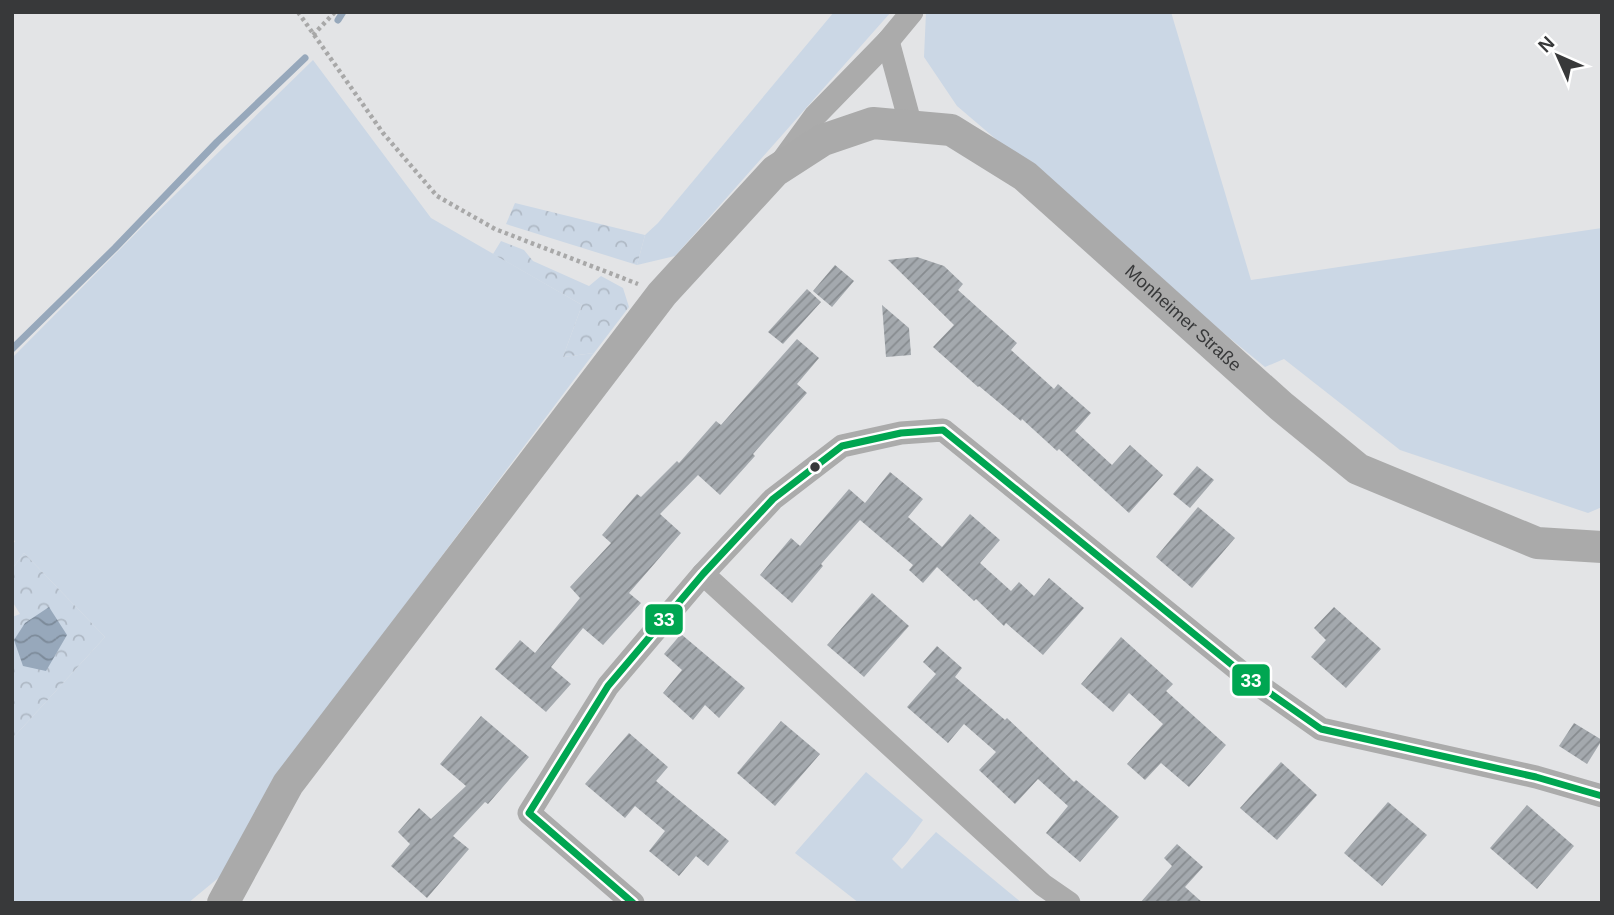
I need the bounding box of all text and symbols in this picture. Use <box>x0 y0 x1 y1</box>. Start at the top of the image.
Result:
north arrow <box>1523 21 1593 91</box>
text: N <box>1534 32 1559 57</box>
street label: Monheimer Straße <box>1121 261 1245 375</box>
unlabelled marker <box>808 460 822 474</box>
line badge: 33 <box>644 603 684 636</box>
text: 33 <box>653 609 675 630</box>
line badge: 33 <box>1231 663 1271 697</box>
text: 33 <box>1240 670 1262 691</box>

